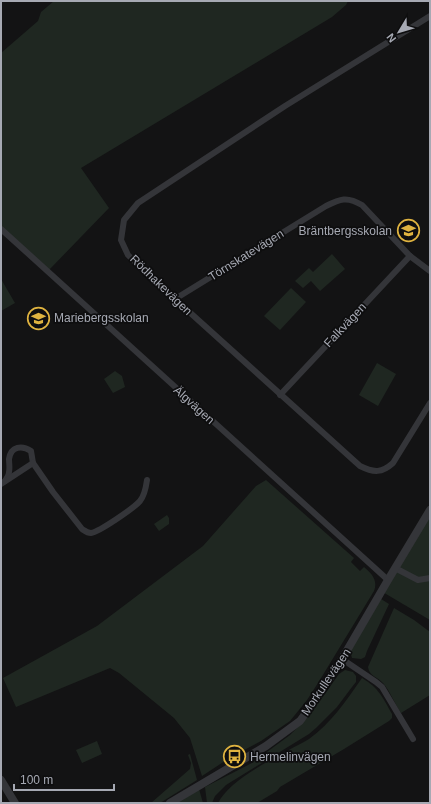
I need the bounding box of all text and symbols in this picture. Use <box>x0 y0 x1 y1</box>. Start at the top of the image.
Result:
north arrow <box>379 12 419 52</box>
text: N <box>384 31 398 45</box>
school or university icon: Bräntbergsskolan <box>395 218 421 244</box>
place label: Bräntbergsskolan <box>299 224 392 238</box>
street label: Törnskatevägen <box>206 226 286 284</box>
street label: Rödhakevägen <box>127 252 195 318</box>
street label: Falkvägen <box>321 300 369 350</box>
school or university icon: Mariebergsskolan <box>26 305 52 331</box>
place label: Mariebergsskolan <box>54 311 149 325</box>
street label: Älgvägen <box>171 383 217 427</box>
street label: Morkullevägen <box>298 646 354 718</box>
bus stop icon: Hermelinvägen <box>222 744 248 770</box>
place label: Hermelinvägen <box>250 750 331 764</box>
scale bar <box>14 766 114 792</box>
text: 100 m <box>20 773 53 787</box>

